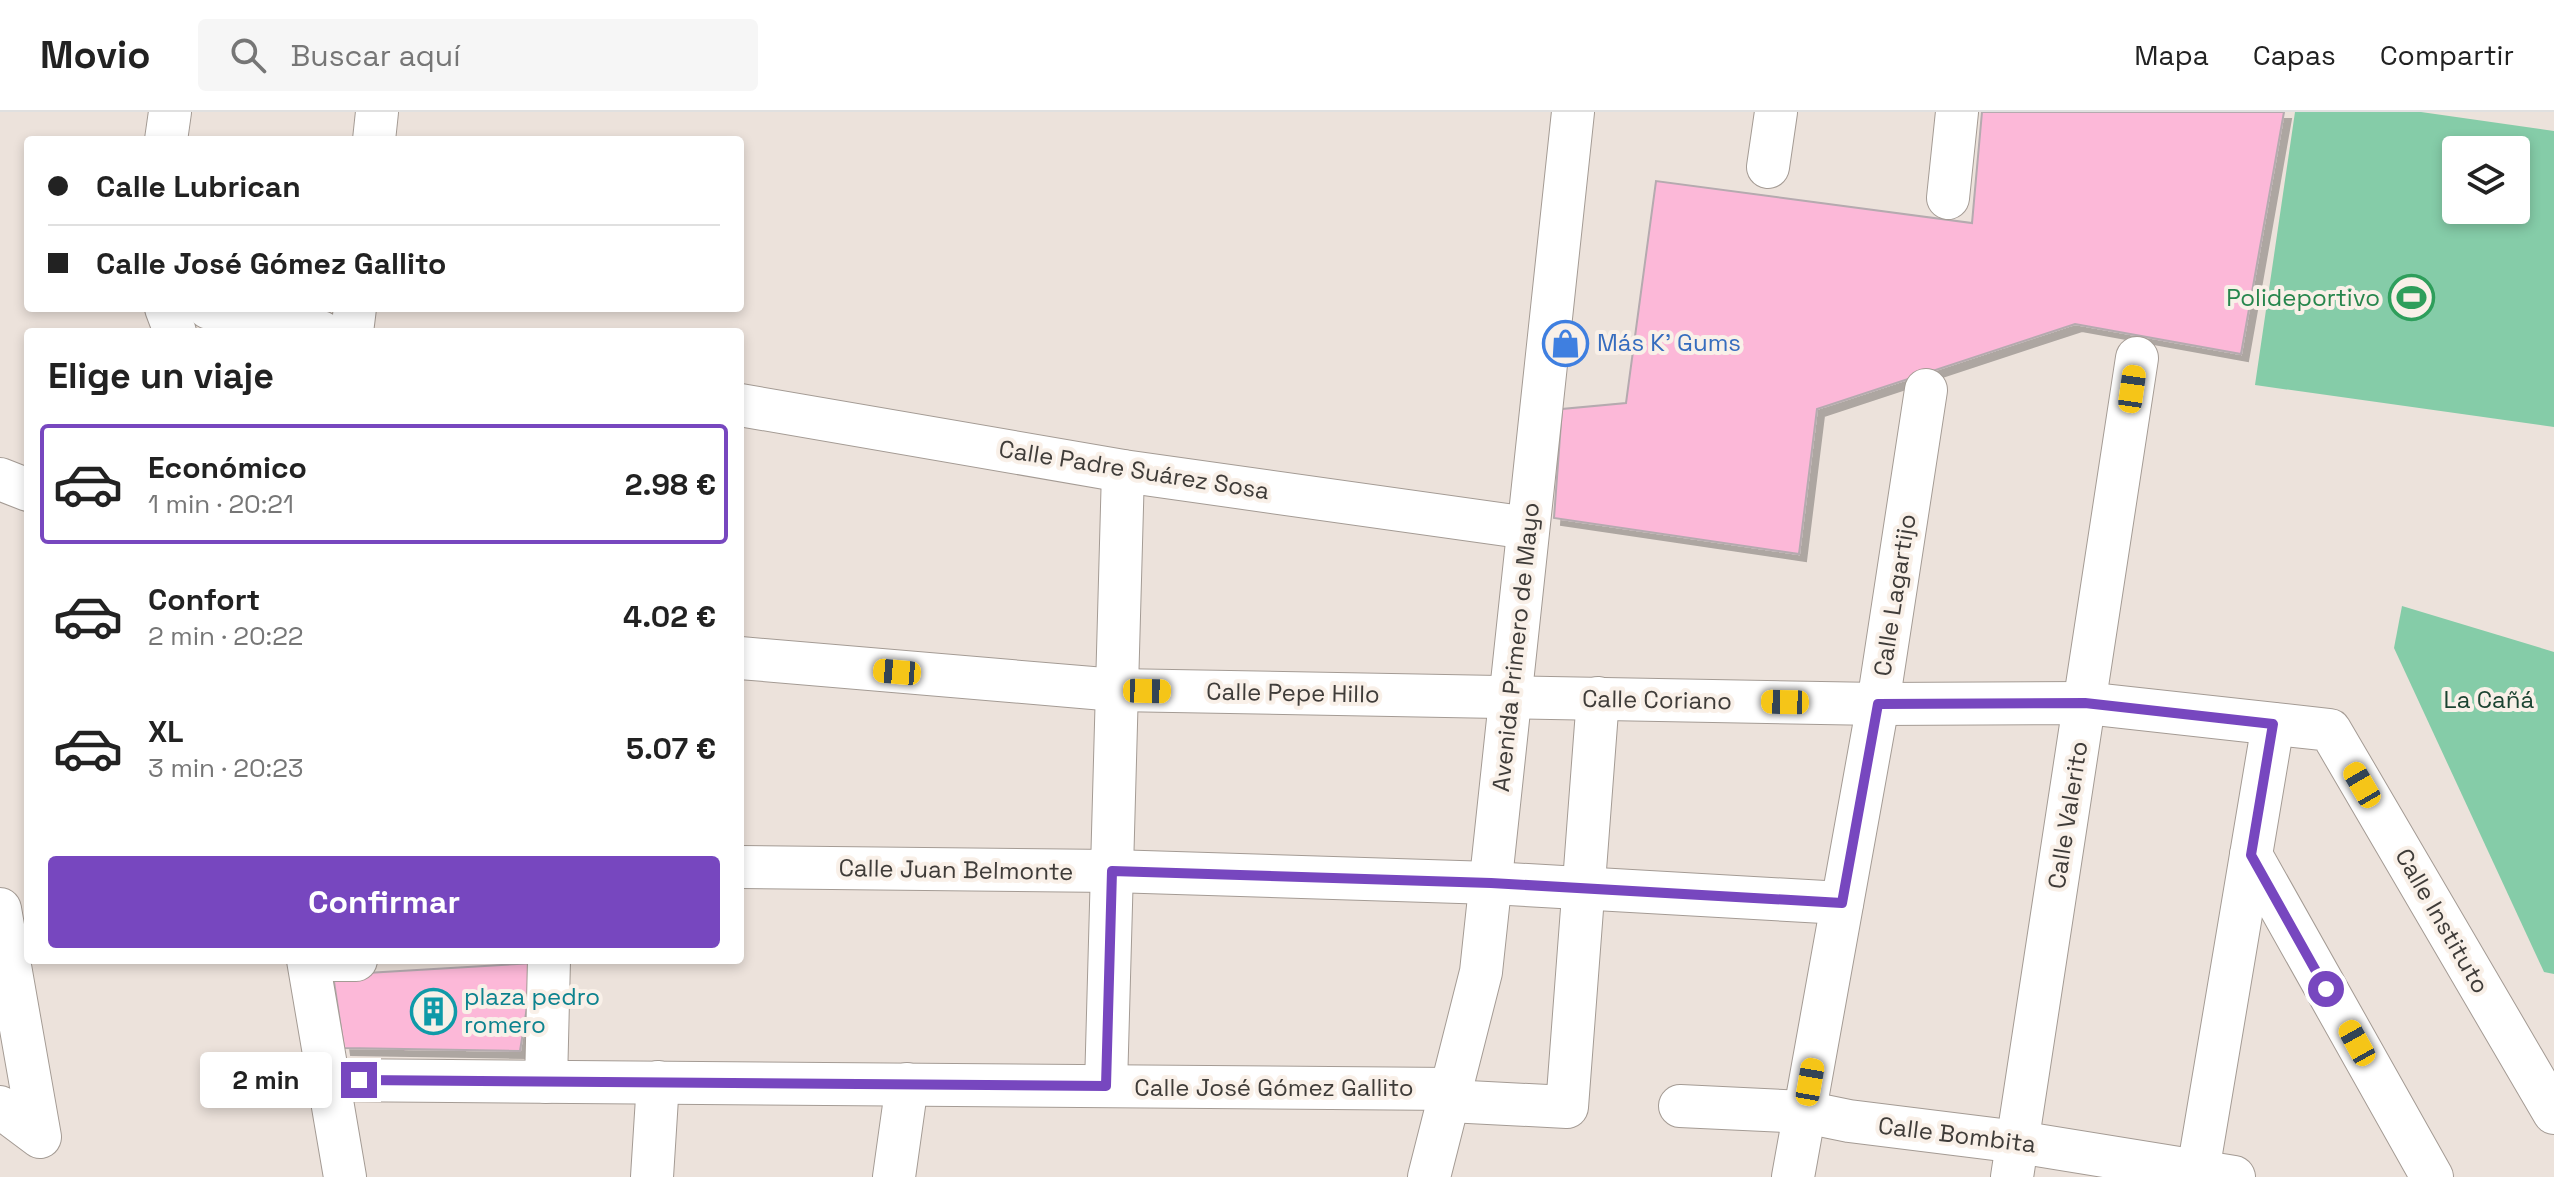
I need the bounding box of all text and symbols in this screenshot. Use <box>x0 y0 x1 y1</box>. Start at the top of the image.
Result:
search box <box>198 19 758 91</box>
text: Movio <box>40 31 150 79</box>
icon: search <box>226 33 270 77</box>
text: Buscar aquí <box>290 36 461 75</box>
text: Mapa <box>2134 37 2209 73</box>
text: Capas <box>2253 37 2336 73</box>
text: Compartir <box>2380 37 2514 73</box>
map controls <box>2442 136 2530 224</box>
button: layers <box>2442 136 2530 224</box>
text: Calle Lubrican <box>96 167 301 206</box>
text: Calle José Gómez Gallito <box>96 244 446 283</box>
sports icon: Polideportivo <box>2387 274 2435 322</box>
place label: Polideportivo <box>2226 282 2380 313</box>
shop icon: Más K' Gums <box>1542 319 1590 367</box>
place label: Más K' Gums <box>1597 327 1741 358</box>
text: Elige un viaje <box>48 353 274 399</box>
car <box>2117 364 2147 414</box>
street label: Calle Padre Suárez Sosa <box>997 433 1272 506</box>
icon: car <box>52 448 124 520</box>
text: Económico <box>148 448 307 487</box>
text: 2.98 € <box>625 465 716 504</box>
text: 1 min · 20:21 <box>148 487 294 521</box>
street label: Avenida Primero de Mayo <box>1485 501 1546 793</box>
street label: Calle Lagartijo <box>1866 512 1923 678</box>
icon: car <box>52 580 124 652</box>
text: Confort <box>148 580 260 619</box>
text: 4.02 € <box>623 597 716 636</box>
text: 2 min · 20:22 <box>148 619 304 653</box>
car <box>872 658 922 686</box>
street label: Calle Pepe Hillo <box>1206 675 1380 710</box>
car <box>1123 679 1171 703</box>
street label: Calle Coriano <box>1582 683 1732 716</box>
park label: La Cañá <box>2444 684 2535 715</box>
car <box>1761 690 1809 714</box>
icon: car <box>52 712 124 784</box>
text: XL <box>148 712 184 751</box>
text: 5.07 € <box>626 729 716 768</box>
street label: Calle Valerito <box>2041 739 2094 891</box>
text: 3 min · 20:23 <box>148 751 304 785</box>
car <box>2340 758 2384 812</box>
street label: Calle Instituto <box>2388 843 2496 999</box>
street label: Calle Juan Belmonte <box>838 852 1074 887</box>
button: Confirmar <box>48 856 720 948</box>
route start <box>2308 971 2344 1007</box>
place label: plaza pedro romero <box>464 981 600 1040</box>
building icon: plaza pedro romero <box>409 987 457 1035</box>
car <box>2335 1016 2379 1070</box>
callout: 2 min <box>199 1052 331 1108</box>
car <box>1794 1056 1826 1108</box>
route end <box>341 1062 377 1098</box>
text: 2 min <box>232 1063 300 1097</box>
street label: Calle José Gómez Gallito <box>1134 1072 1414 1103</box>
street label: Calle Bombita <box>1876 1109 2038 1160</box>

